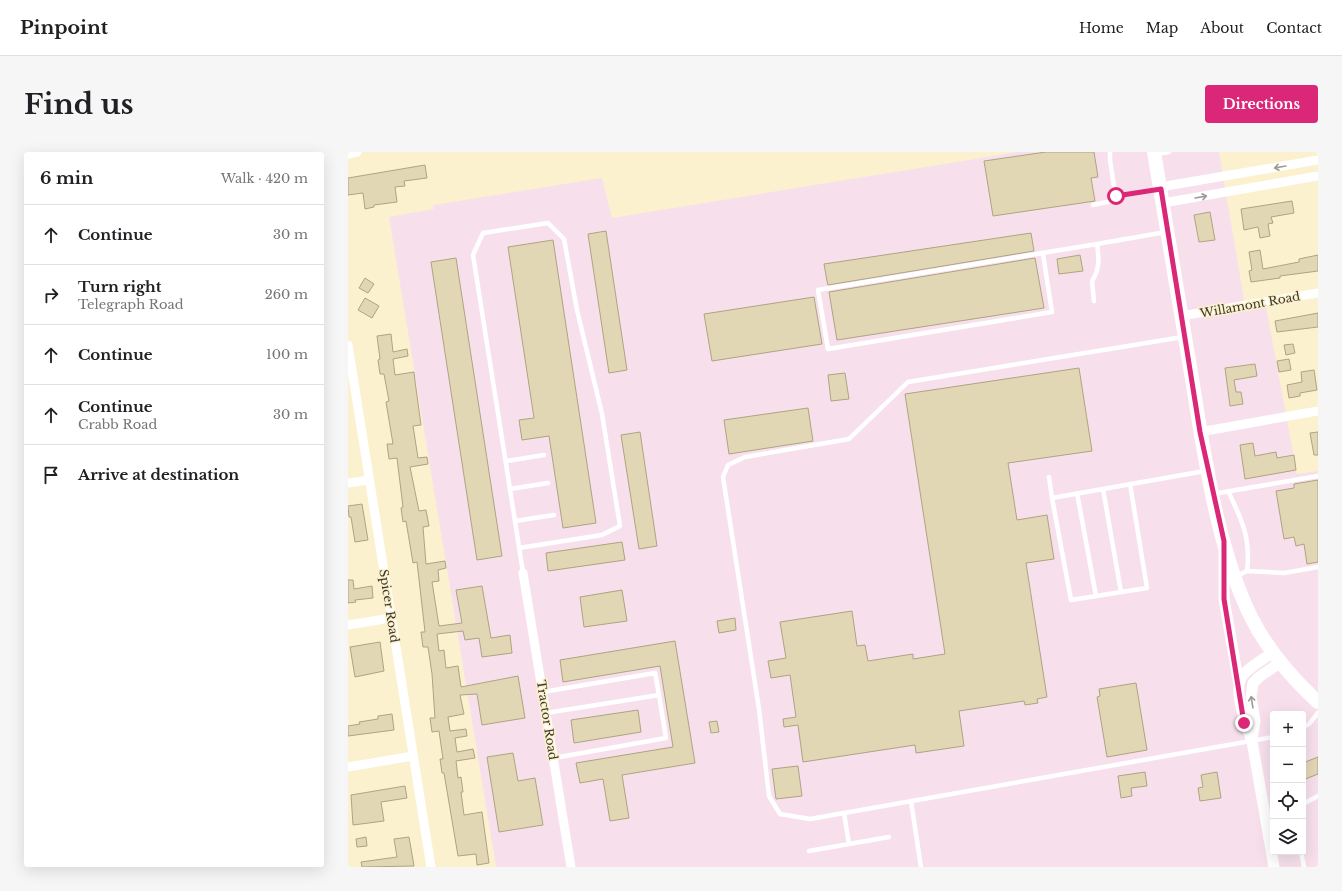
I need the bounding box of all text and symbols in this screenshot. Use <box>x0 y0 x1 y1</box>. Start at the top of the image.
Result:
text: Pinpoint <box>20 16 108 39</box>
text: Home <box>1079 19 1124 37</box>
text: Map <box>1146 19 1178 37</box>
text: About <box>1200 19 1244 37</box>
text: Contact <box>1266 19 1322 37</box>
button: Directions <box>1205 85 1318 123</box>
text: Find us <box>24 87 134 122</box>
one-way arrow <box>1273 163 1286 171</box>
text: 6 min <box>40 168 93 189</box>
text: Walk · 420 m <box>221 170 308 187</box>
route start <box>1107 187 1125 205</box>
one-way arrow <box>1194 193 1207 201</box>
icon: ahead <box>40 224 62 246</box>
text: Continue <box>78 225 153 244</box>
text: 30 m <box>273 226 308 243</box>
text: Turn right <box>78 277 161 296</box>
icon: right <box>40 284 62 306</box>
text: 260 m <box>265 286 308 303</box>
street label: Willamont Road <box>1198 288 1301 321</box>
text: Telegraph Road <box>78 296 183 313</box>
icon: ahead <box>40 344 62 366</box>
text: Continue <box>78 345 153 364</box>
text: 100 m <box>266 346 308 363</box>
text: Continue <box>78 397 153 416</box>
icon: ahead <box>40 404 62 426</box>
text: 30 m <box>273 406 308 423</box>
text: Crabb Road <box>78 416 157 433</box>
icon: arrive <box>40 464 62 486</box>
text: Arrive at destination <box>78 465 239 484</box>
street label: Spicer Road <box>376 568 403 644</box>
street label: Tractor Road <box>534 679 561 761</box>
one-way arrow <box>1248 696 1256 709</box>
map controls <box>1270 711 1306 855</box>
button: + <box>1270 711 1306 747</box>
route end <box>1235 714 1253 732</box>
button: − <box>1270 747 1306 783</box>
button: locate <box>1270 783 1306 819</box>
button: layers <box>1270 819 1306 855</box>

